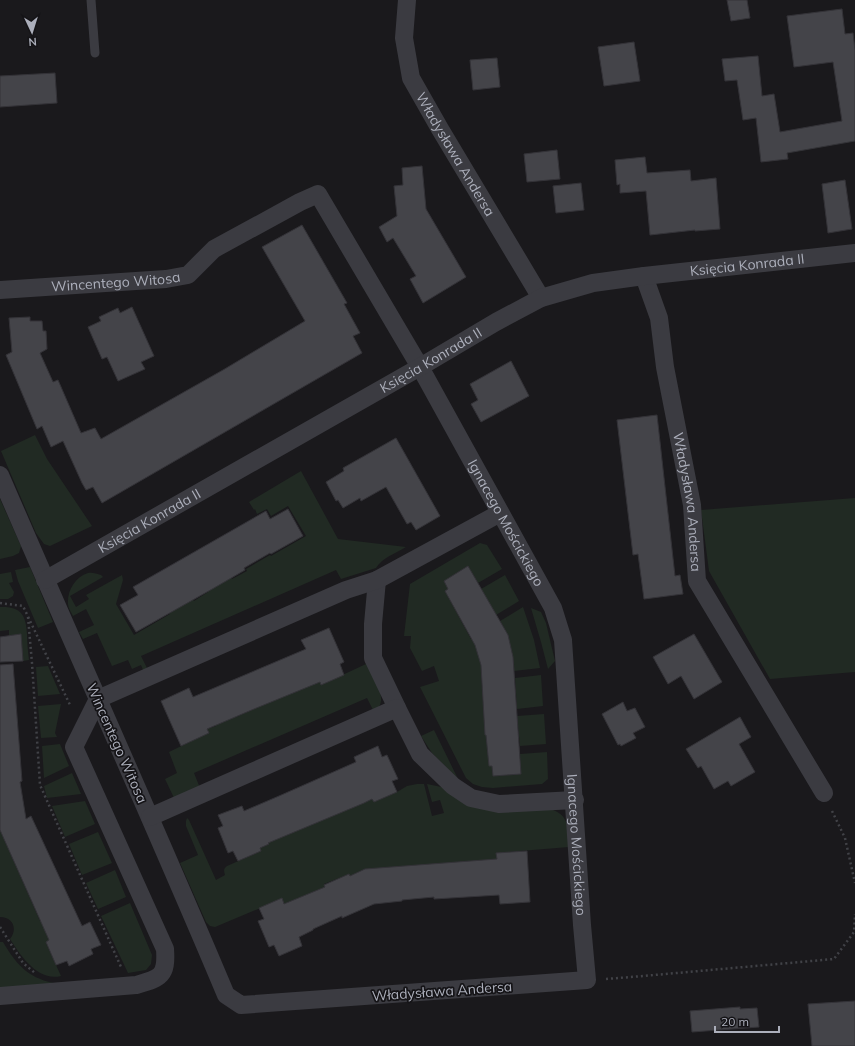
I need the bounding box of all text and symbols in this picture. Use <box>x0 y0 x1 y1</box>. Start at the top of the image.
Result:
north arrow <box>12 12 52 52</box>
text: N <box>28 35 37 49</box>
street label: Władysława Andersa <box>412 89 499 219</box>
street label: Księcia Konrada II <box>689 250 805 280</box>
street label: Wincentego Witosa <box>51 268 182 296</box>
street label: Księcia Konrada II <box>377 323 485 397</box>
street label: Władysława Andersa <box>669 431 705 572</box>
street label: Ignacego Mościckiego <box>464 456 548 589</box>
street label: Księcia Konrada II <box>95 484 204 557</box>
street label: Wincentego Witosa <box>82 680 152 806</box>
street label: Ignacego Mościckiego <box>563 773 590 916</box>
street label: Władysława Andersa <box>371 977 513 1005</box>
scale bar <box>715 1008 779 1034</box>
text: 20 m <box>721 1014 749 1029</box>

